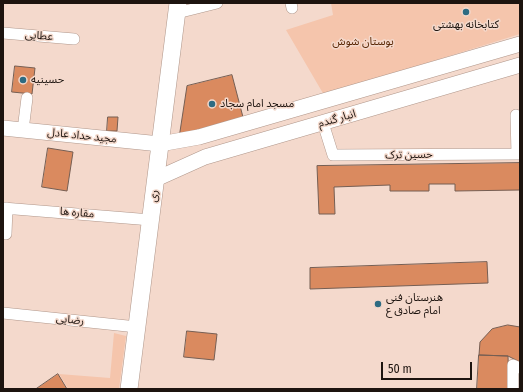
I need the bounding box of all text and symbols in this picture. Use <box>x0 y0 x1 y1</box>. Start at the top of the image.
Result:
marker: کتابخانه بهشتی <box>461 7 471 17</box>
place label: کتابخانه بهشتی <box>433 18 499 32</box>
street label: عطایی <box>25 28 53 44</box>
park label: بوستان شوش <box>332 35 394 49</box>
place label: حسینیه <box>31 73 64 87</box>
marker: حسینیه <box>18 75 28 85</box>
place label: مسجد امام سجاد <box>220 97 294 111</box>
marker: مسجد امام سجاد <box>207 99 217 109</box>
street label: انبار گندم <box>317 107 357 131</box>
street label: مجید حداد عادل <box>47 126 117 146</box>
street label: حسین ترک <box>385 148 433 162</box>
street label: ری <box>147 189 161 203</box>
street label: مقاره ها <box>59 205 95 221</box>
place label: هنرستان فنی امام صادق ع <box>386 291 443 317</box>
marker: هنرستان فنی امام صادق ع <box>373 299 383 309</box>
street label: رضایی <box>55 312 85 328</box>
scale bar <box>383 354 474 380</box>
text: 50 m <box>388 362 412 376</box>

